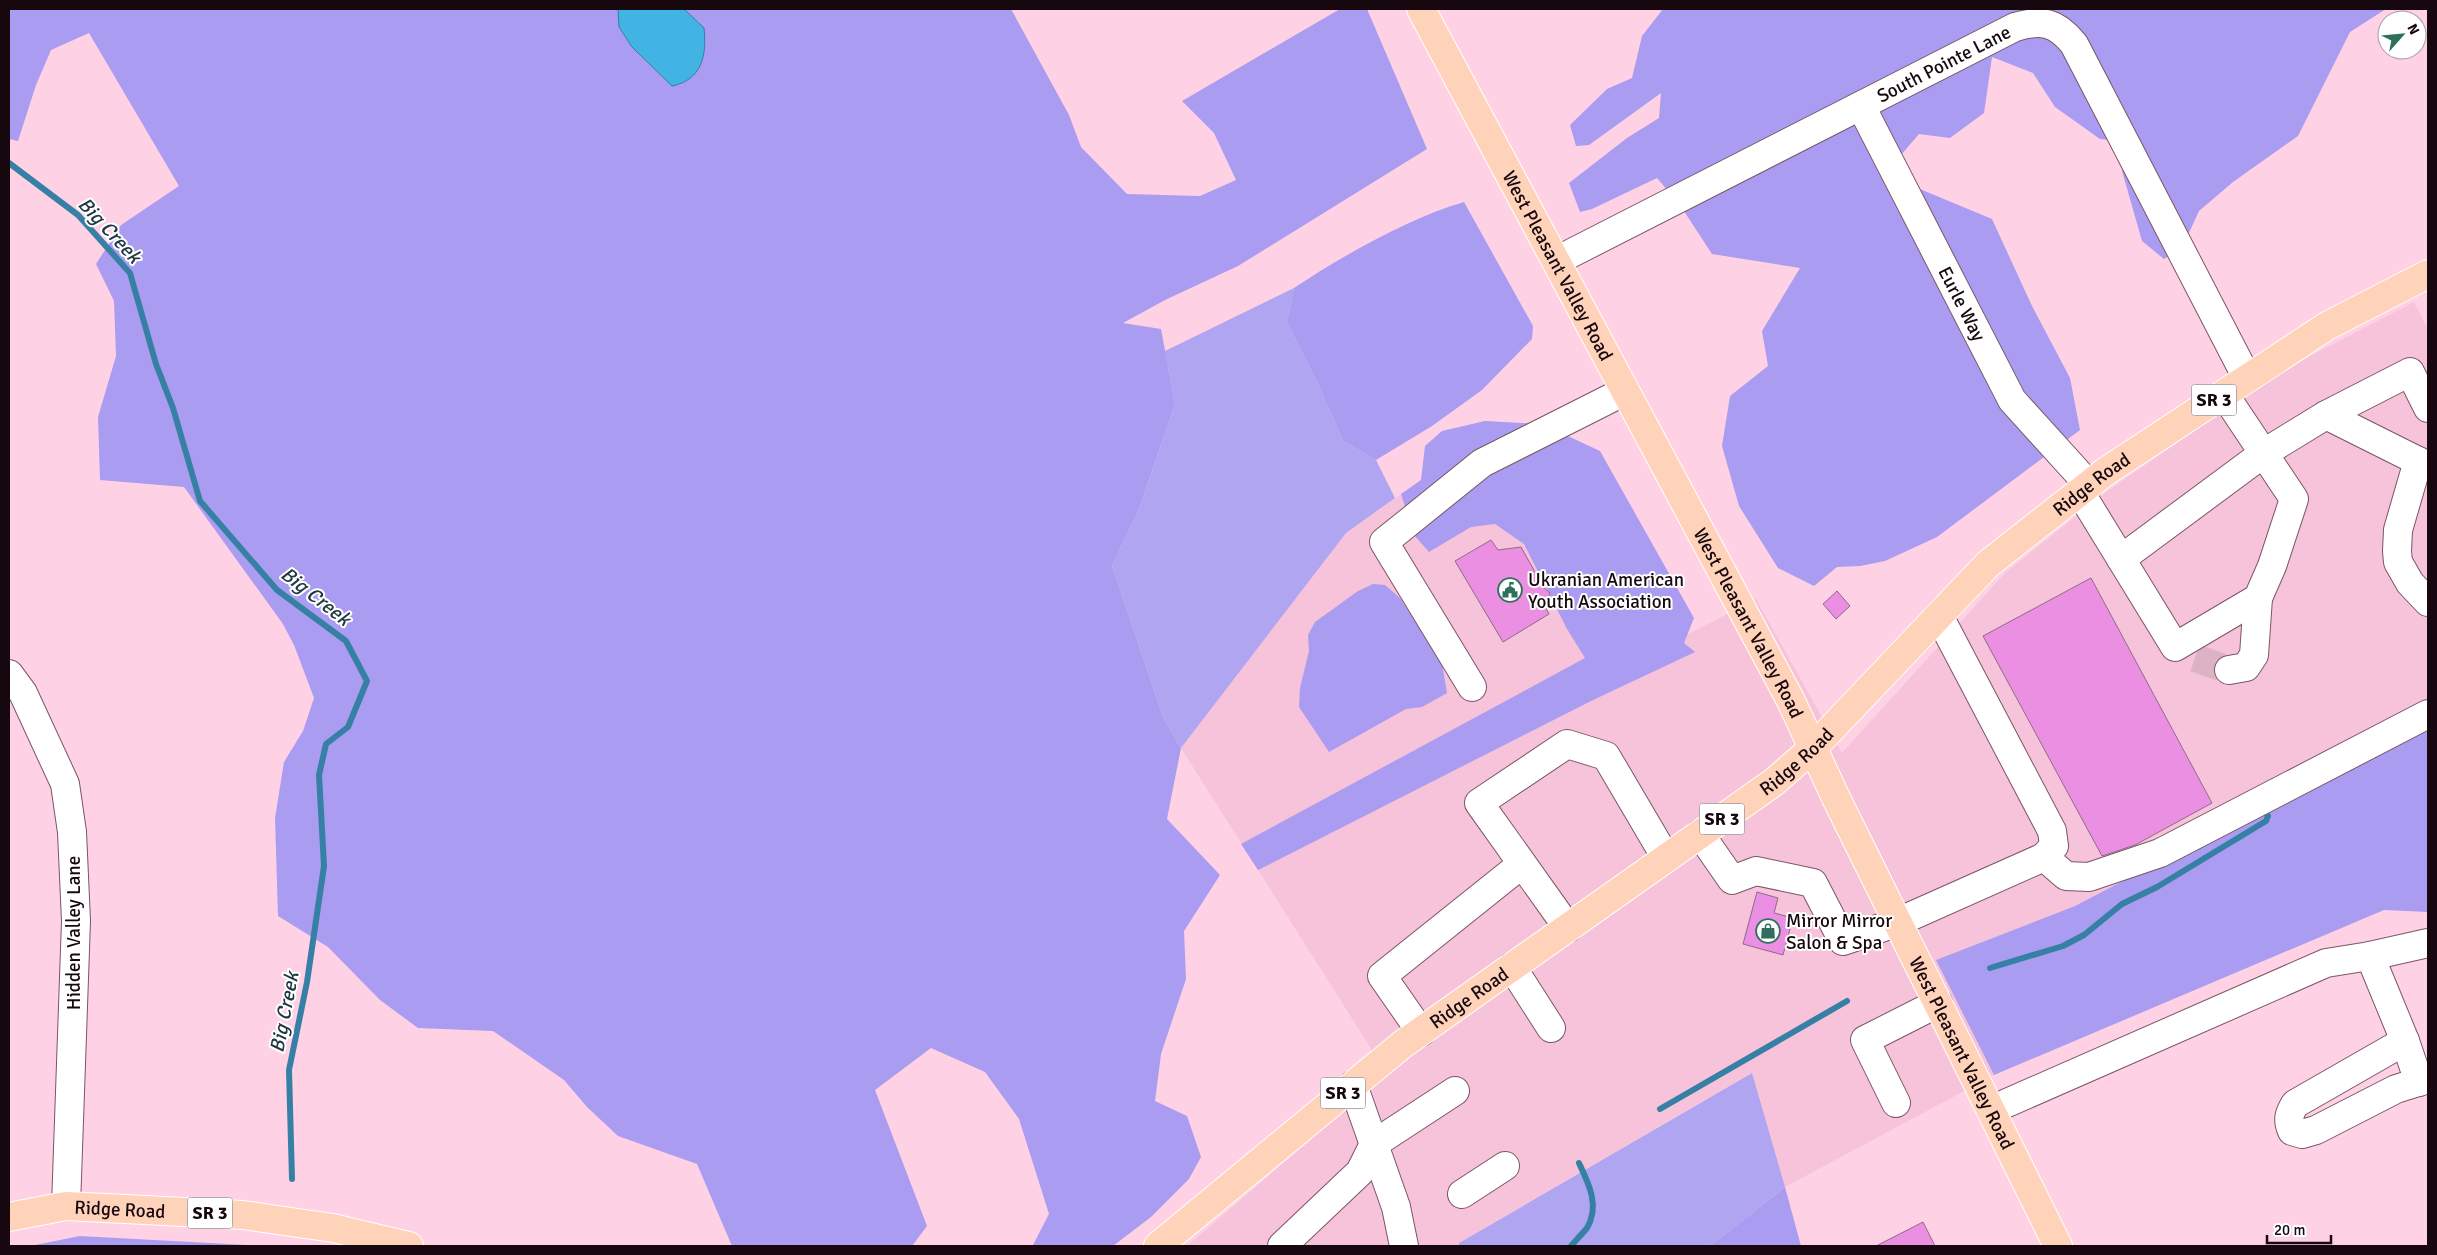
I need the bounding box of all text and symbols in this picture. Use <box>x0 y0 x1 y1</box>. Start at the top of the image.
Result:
north arrow <box>2377 10 2427 60</box>
street label: South Pointe Lane <box>1873 20 2015 108</box>
text: N <box>2403 21 2423 38</box>
street label: West Pleasant Valley Road <box>1497 167 1618 365</box>
water label: Big Creek <box>73 192 148 270</box>
street label: Eurle Way <box>1932 263 1991 345</box>
road number: SR 3 <box>2192 384 2236 416</box>
street label: Ridge Road <box>2048 448 2135 522</box>
street label: West Pleasant Valley Road <box>1688 524 1808 722</box>
water label: Big Creek <box>276 561 357 633</box>
place label: Ukranian American Youth Association <box>1528 568 1684 614</box>
public building icon: Ukranian American Youth Association <box>1497 577 1523 603</box>
street label: Ridge Road <box>1755 723 1839 801</box>
road number: SR 3 <box>1700 804 1744 834</box>
street label: Hidden Valley Lane <box>62 856 86 1010</box>
place label: Mirror Mirror Salon & Spa <box>1786 909 1892 955</box>
shop icon: Mirror Mirror Salon & Spa <box>1755 918 1781 944</box>
street label: West Pleasant Valley Road <box>1903 953 2019 1154</box>
street label: Ridge Road <box>1425 962 1513 1034</box>
water label: Big Creek <box>264 968 305 1055</box>
road number: SR 3 <box>1320 1078 1366 1108</box>
street label: Ridge Road <box>74 1195 166 1224</box>
road number: SR 3 <box>188 1198 232 1228</box>
scale bar <box>2267 1212 2331 1244</box>
text: 20 m <box>2274 1221 2305 1239</box>

